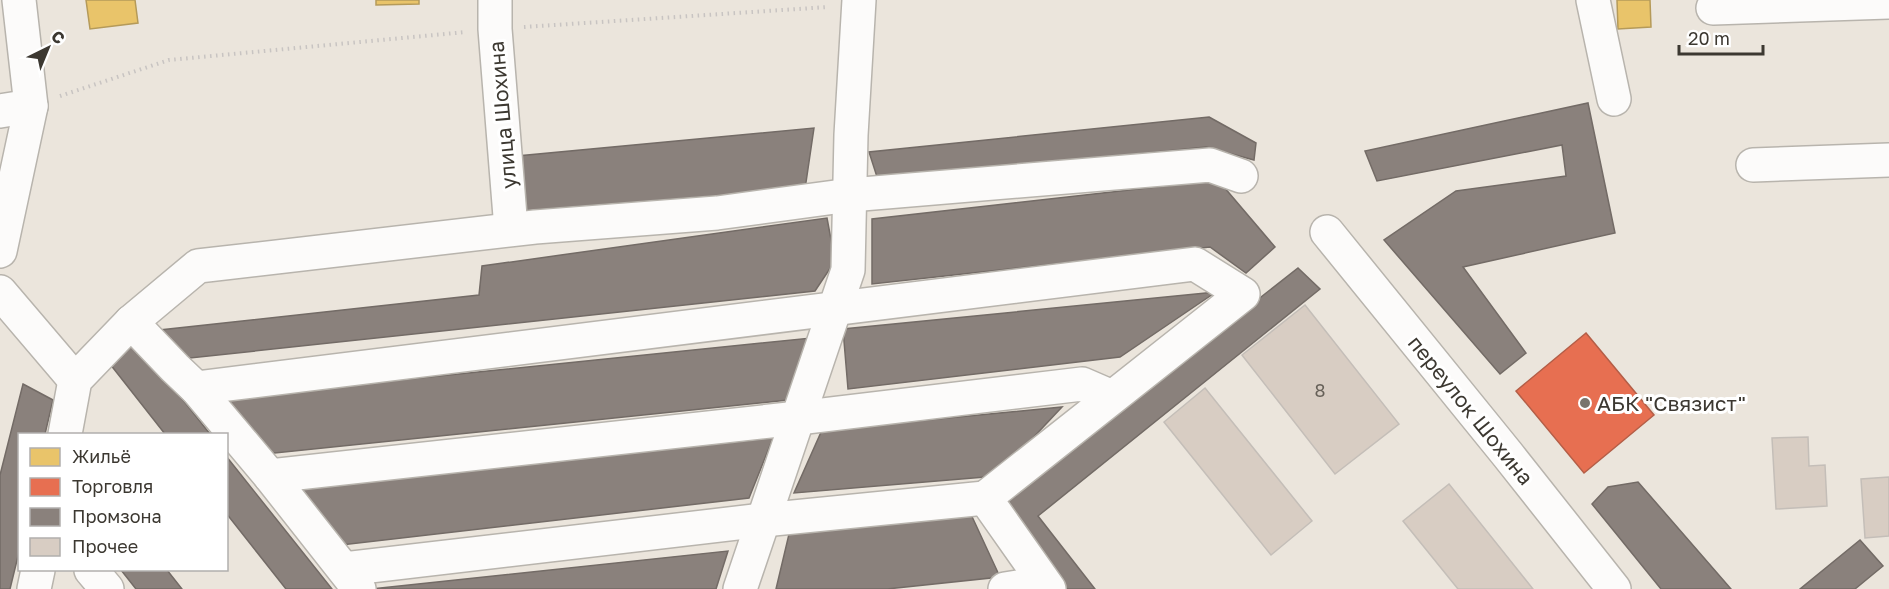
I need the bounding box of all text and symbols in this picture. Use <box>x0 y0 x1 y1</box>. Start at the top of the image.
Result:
north arrow <box>18 18 78 78</box>
scale bar <box>1679 18 1763 56</box>
text: С <box>47 26 69 48</box>
text: 20 m <box>1688 27 1730 49</box>
street label: улица Шохина <box>483 40 521 190</box>
street label: переулок Шохина <box>1403 330 1539 490</box>
house number: 8 <box>1315 379 1325 401</box>
place label: АБК "Связист" <box>1597 390 1746 416</box>
marker: АБК "Связист" <box>1578 396 1592 410</box>
legend <box>18 433 228 571</box>
text: Жильё <box>72 445 131 467</box>
text: Торговля <box>72 475 153 497</box>
text: Промзона <box>72 505 162 527</box>
text: Прочее <box>72 535 138 557</box>

